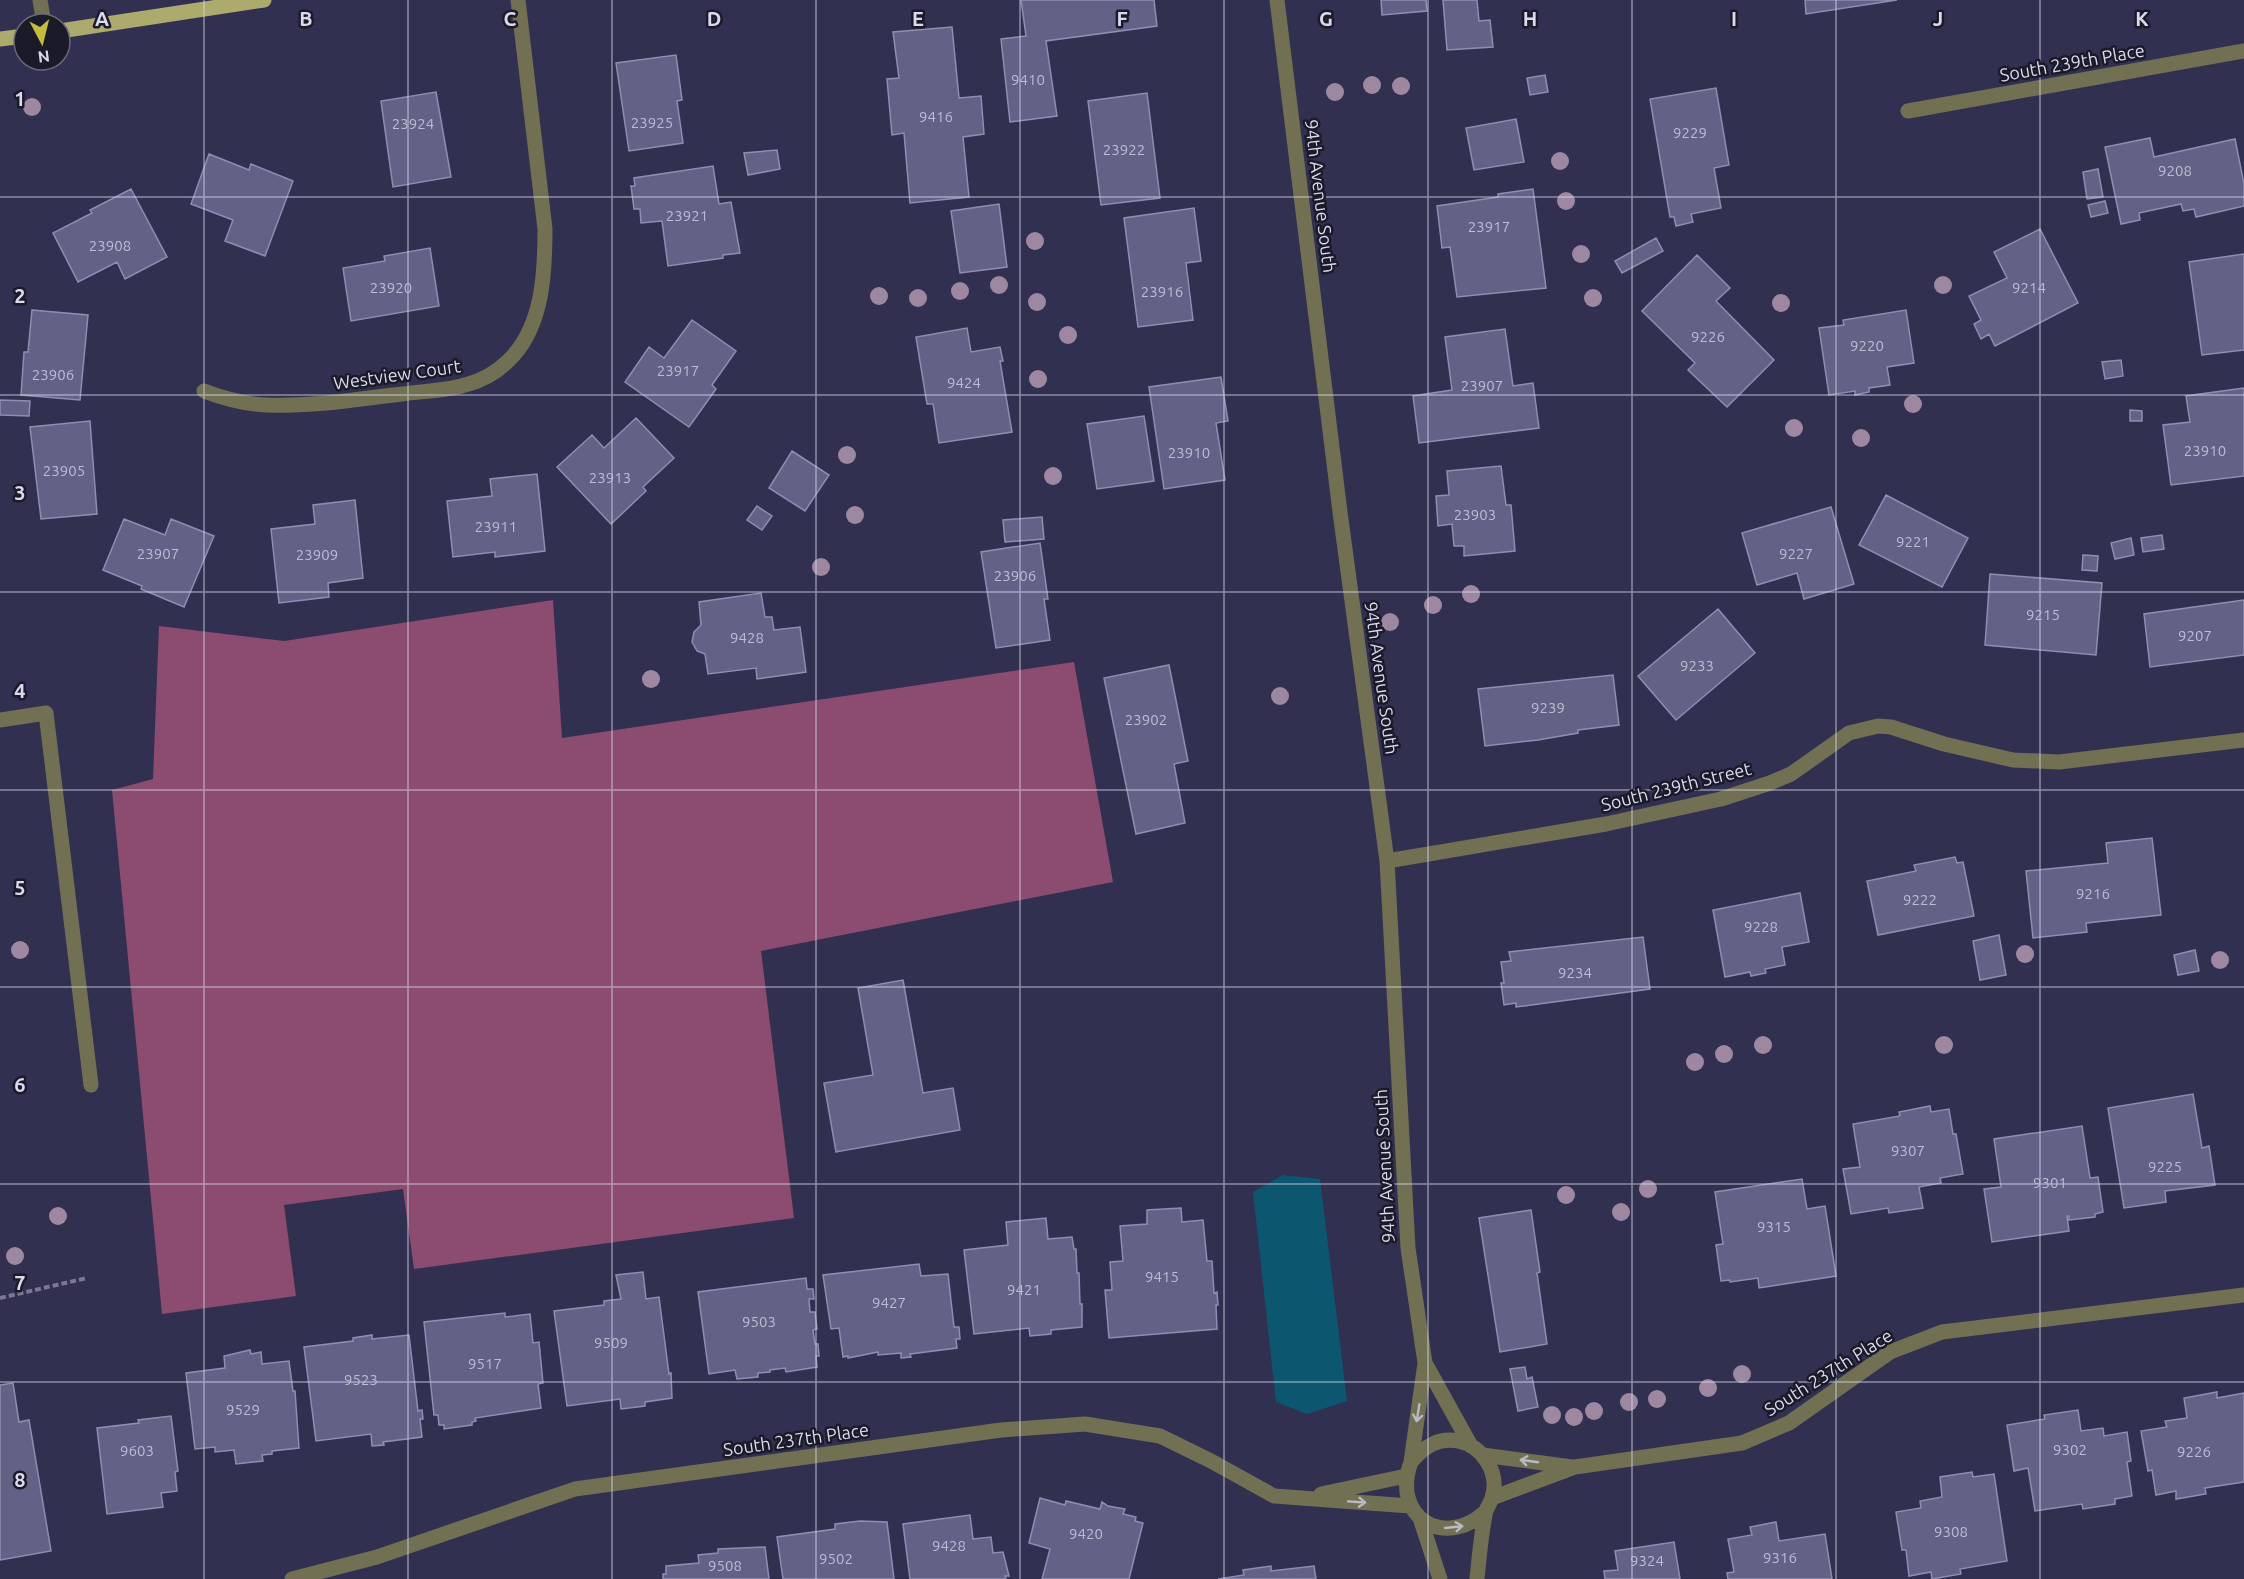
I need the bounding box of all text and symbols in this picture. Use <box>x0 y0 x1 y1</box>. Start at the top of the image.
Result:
text: A <box>95 7 109 30</box>
text: B <box>299 7 313 30</box>
text: C <box>504 7 517 30</box>
text: D <box>707 7 721 30</box>
text: E <box>912 7 924 30</box>
text: F <box>1116 7 1128 30</box>
text: G <box>1319 7 1333 30</box>
text: H <box>1523 7 1537 30</box>
text: I <box>1731 7 1737 30</box>
text: J <box>1933 7 1943 30</box>
text: K <box>2135 7 2149 30</box>
north arrow <box>12 12 72 72</box>
street label: South 239th Place <box>1998 39 2146 85</box>
text: N <box>37 47 51 67</box>
house number: 9410 <box>1011 71 1045 88</box>
text: 1 <box>14 87 26 110</box>
house number: 9416 <box>919 108 953 125</box>
house number: 23925 <box>631 114 673 131</box>
house number: 23924 <box>392 115 434 132</box>
street label: 94th Avenue South <box>1302 118 1340 274</box>
house number: 9229 <box>1673 124 1707 141</box>
house number: 23922 <box>1103 141 1145 158</box>
house number: 9208 <box>2158 162 2192 179</box>
house number: 23921 <box>666 207 708 224</box>
house number: 23917 <box>1468 218 1510 235</box>
house number: 23908 <box>89 237 131 254</box>
house number: 23920 <box>370 279 412 296</box>
house number: 9214 <box>2012 279 2046 296</box>
house number: 23916 <box>1141 283 1183 300</box>
text: 2 <box>14 284 26 307</box>
house number: 9226 <box>1691 328 1725 345</box>
house number: 9220 <box>1850 337 1884 354</box>
street label: Westview Court <box>332 355 462 393</box>
house number: 23917 <box>657 362 699 379</box>
house number: 23906 <box>32 366 74 383</box>
house number: 9424 <box>947 374 981 391</box>
house number: 23907 <box>1461 377 1503 394</box>
house number: 23910 <box>2184 442 2226 459</box>
house number: 23910 <box>1168 444 1210 461</box>
house number: 23905 <box>43 462 85 479</box>
house number: 23913 <box>589 469 631 486</box>
text: 3 <box>14 481 26 504</box>
house number: 23903 <box>1454 506 1496 523</box>
house number: 23911 <box>475 518 517 535</box>
house number: 9221 <box>1896 533 1930 550</box>
house number: 23907 <box>137 545 179 562</box>
house number: 9227 <box>1779 545 1813 562</box>
house number: 23909 <box>296 546 338 563</box>
house number: 23906 <box>994 567 1036 584</box>
street label: 94th Avenue South <box>1361 600 1403 756</box>
house number: 9215 <box>2026 606 2060 623</box>
house number: 9207 <box>2178 627 2212 644</box>
house number: 9428 <box>730 629 764 646</box>
house number: 9233 <box>1680 657 1714 674</box>
text: 4 <box>14 679 26 702</box>
house number: 9239 <box>1531 699 1565 716</box>
house number: 23902 <box>1125 711 1167 728</box>
street label: South 239th Street <box>1599 758 1753 814</box>
text: 5 <box>14 876 26 899</box>
house number: 9216 <box>2076 885 2110 902</box>
house number: 9222 <box>1903 891 1937 908</box>
house number: 9228 <box>1744 918 1778 935</box>
house number: 9234 <box>1558 964 1592 981</box>
text: 6 <box>14 1073 26 1096</box>
street label: 94th Avenue South <box>1370 1089 1398 1243</box>
house number: 9307 <box>1891 1142 1925 1159</box>
house number: 9225 <box>2148 1158 2182 1175</box>
house number: 9301 <box>2033 1174 2067 1191</box>
house number: 9315 <box>1757 1218 1791 1235</box>
house number: 9415 <box>1145 1268 1179 1285</box>
text: 7 <box>14 1271 26 1294</box>
house number: 9421 <box>1007 1281 1041 1298</box>
house number: 9427 <box>872 1294 906 1311</box>
house number: 9503 <box>742 1313 776 1330</box>
street label: South 237th Place <box>1761 1325 1895 1419</box>
house number: 9509 <box>594 1334 628 1351</box>
house number: 9517 <box>468 1355 502 1372</box>
house number: 9523 <box>344 1371 378 1388</box>
house number: 9529 <box>226 1401 260 1418</box>
one-way arrow <box>1412 1402 1423 1422</box>
street label: South 237th Place <box>722 1419 870 1459</box>
house number: 9302 <box>2053 1441 2087 1458</box>
house number: 9603 <box>120 1442 154 1459</box>
house number: 9226 <box>2177 1443 2211 1460</box>
one-way arrow <box>1520 1456 1540 1467</box>
text: 8 <box>14 1468 26 1491</box>
one-way arrow <box>1346 1497 1366 1508</box>
one-way arrow <box>1443 1521 1463 1532</box>
house number: 9308 <box>1934 1523 1968 1540</box>
house number: 9420 <box>1069 1525 1103 1542</box>
house number: 9428 <box>932 1537 966 1554</box>
house number: 9316 <box>1763 1549 1797 1566</box>
house number: 9502 <box>819 1550 853 1567</box>
house number: 9324 <box>1630 1552 1664 1569</box>
house number: 9508 <box>708 1557 742 1574</box>

